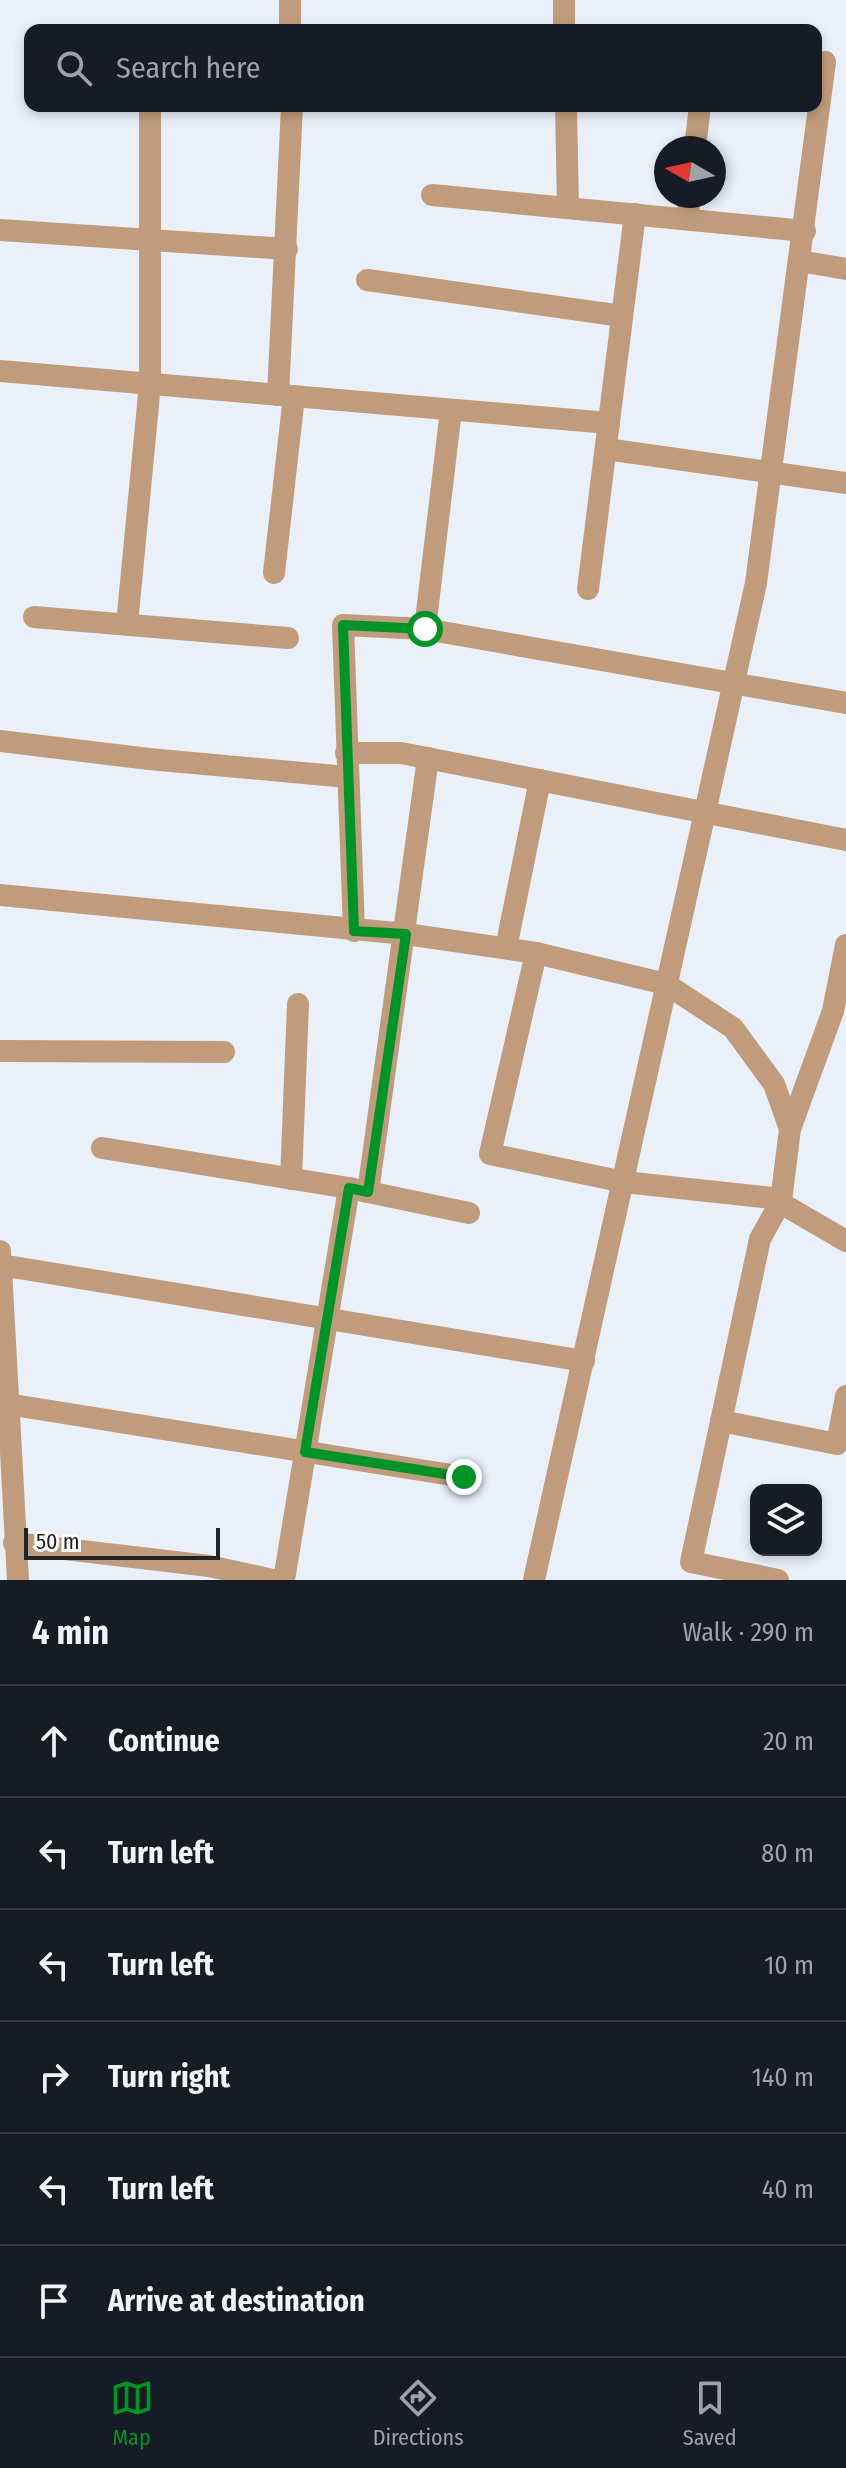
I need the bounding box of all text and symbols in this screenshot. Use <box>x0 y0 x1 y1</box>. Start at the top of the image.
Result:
search box <box>24 24 822 112</box>
icon: search <box>52 46 96 90</box>
text: Search here <box>116 50 261 86</box>
north arrow <box>654 136 726 208</box>
route start <box>407 611 443 647</box>
route end <box>446 1459 482 1495</box>
map controls <box>750 1484 822 1556</box>
button: layers <box>750 1484 822 1556</box>
scale bar <box>24 1524 220 1560</box>
text: 50 m <box>36 1528 80 1555</box>
text: 4 min <box>32 1612 109 1653</box>
text: Walk · 290 m <box>683 1617 814 1648</box>
icon: ahead <box>32 1719 76 1763</box>
text: Continue <box>108 1723 220 1759</box>
text: 20 m <box>763 1726 814 1757</box>
icon: left <box>32 1831 76 1875</box>
text: Turn left <box>108 1835 214 1871</box>
text: 80 m <box>761 1838 814 1869</box>
icon: left <box>32 1943 76 1987</box>
text: Turn left <box>108 1947 214 1983</box>
text: 10 m <box>764 1950 814 1981</box>
icon: right <box>32 2055 76 2099</box>
text: Turn right <box>108 2059 230 2095</box>
text: 140 m <box>752 2062 814 2093</box>
icon: left <box>32 2167 76 2211</box>
text: Turn left <box>108 2171 214 2207</box>
text: 40 m <box>762 2174 814 2205</box>
icon: arrive <box>32 2279 76 2323</box>
text: Arrive at destination <box>108 2283 365 2319</box>
tab: Map <box>110 2376 154 2451</box>
tab: Directions <box>373 2376 464 2451</box>
tab: Saved <box>683 2376 736 2451</box>

